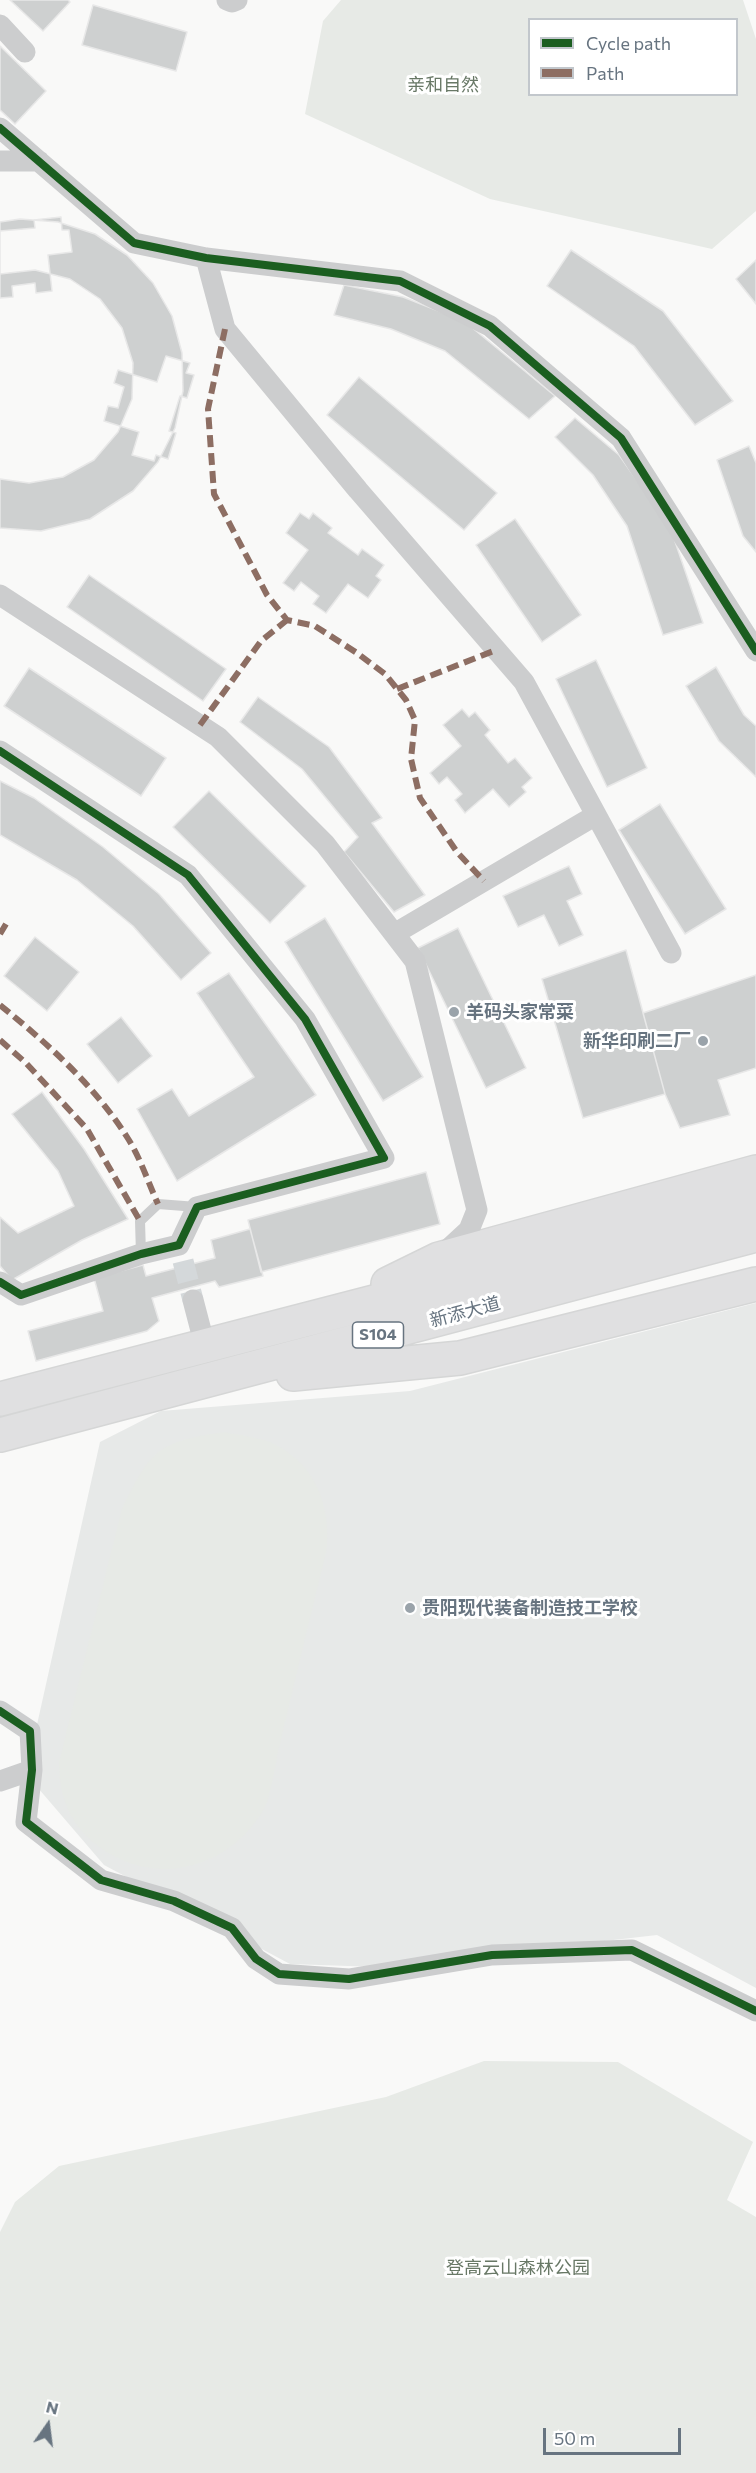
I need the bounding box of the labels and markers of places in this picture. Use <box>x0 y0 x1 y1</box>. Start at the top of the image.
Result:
place label: 羊码头家常菜 <box>466 1001 574 1023</box>
marker: 羊码头家常菜 <box>447 1005 461 1019</box>
place label: 新华印刷二厂 <box>583 1030 691 1052</box>
marker: 新华印刷二厂 <box>696 1034 710 1048</box>
place label: 贵阳现代装备制造技工学校 <box>422 1597 638 1619</box>
marker: 贵阳现代装备制造技工学校 <box>403 1601 417 1615</box>

